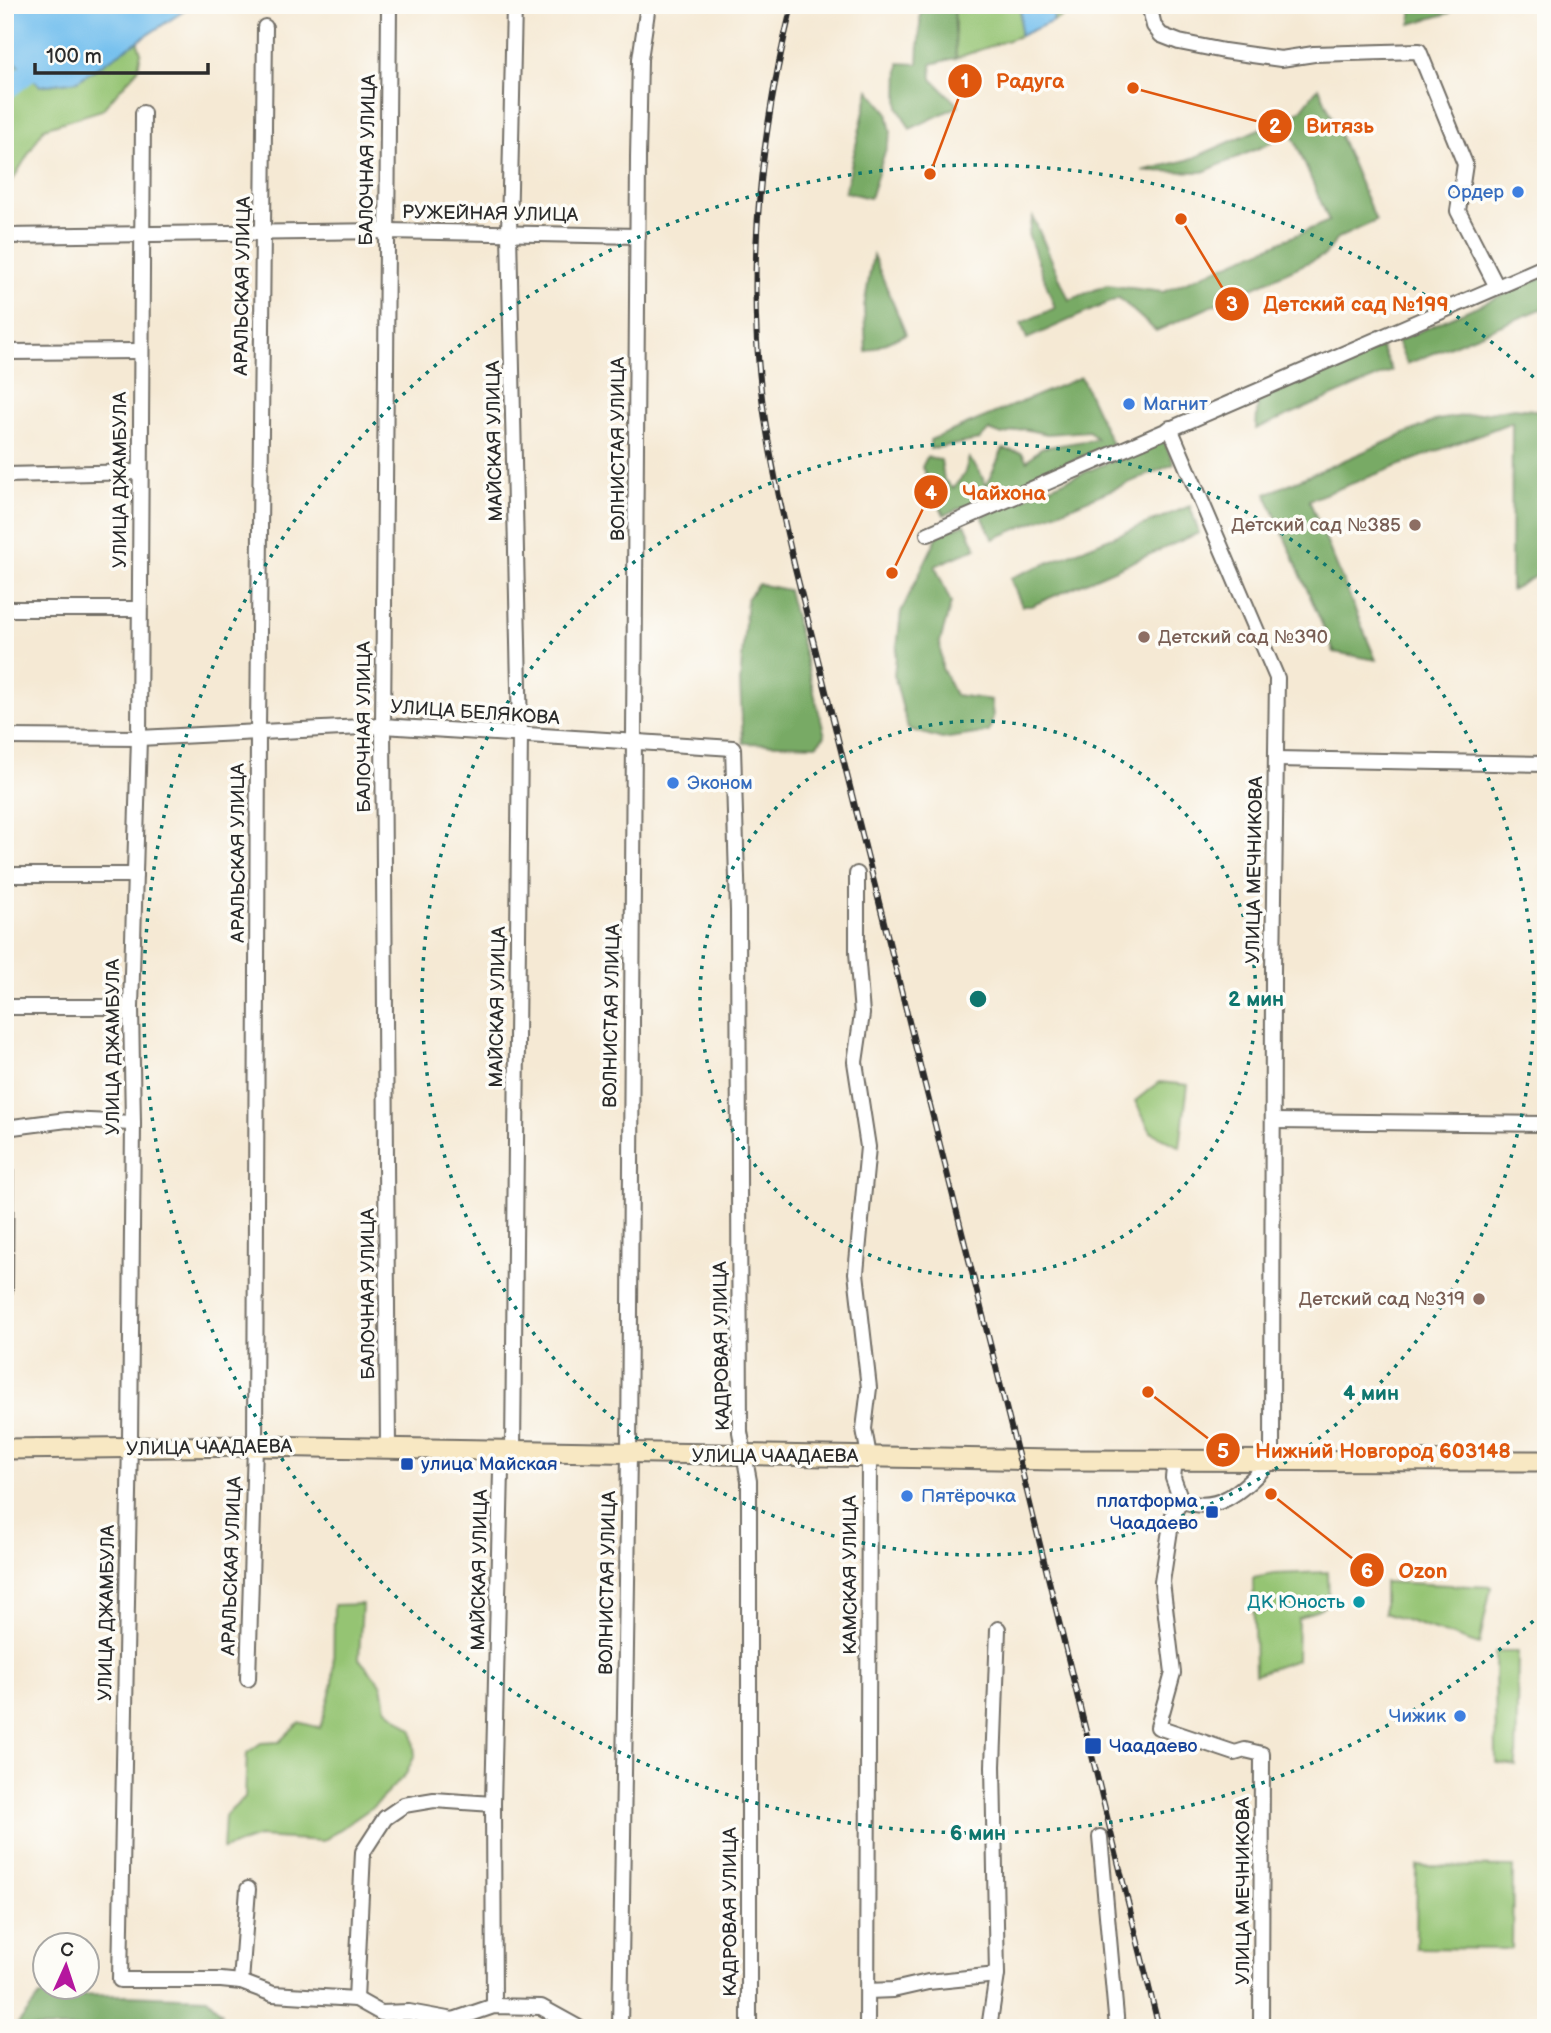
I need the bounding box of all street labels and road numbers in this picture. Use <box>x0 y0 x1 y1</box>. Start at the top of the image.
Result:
street label: БАЛОЧНАЯ УЛИЦА <box>355 74 381 246</box>
street label: АРАЛЬСКАЯ УЛИЦА <box>230 196 256 377</box>
street label: РУЖЕЙНАЯ УЛИЦА <box>402 201 579 227</box>
street label: ВОЛНИСТАЯ УЛИЦА <box>607 357 630 541</box>
street label: МАЙСКАЯ УЛИЦА <box>482 360 508 522</box>
street label: УЛИЦА ДЖАМБУЛА <box>109 391 132 568</box>
street label: БАЛОЧНАЯ УЛИЦА <box>353 641 376 813</box>
street label: УЛИЦА БЕЛЯКОВА <box>389 696 561 730</box>
street label: АРАЛЬСКАЯ УЛИЦА <box>227 763 250 944</box>
street label: УЛИЦА МЕЧНИКОВА <box>1242 775 1268 964</box>
street label: ВОЛНИСТАЯ УЛИЦА <box>599 923 625 1108</box>
street label: МАЙСКАЯ УЛИЦА <box>485 926 511 1088</box>
street label: УЛИЦА ДЖАМБУЛА <box>102 958 125 1135</box>
street label: БАЛОЧНАЯ УЛИЦА <box>357 1208 380 1380</box>
street label: КАДРОВАЯ УЛИЦА <box>709 1261 735 1431</box>
street label: УЛИЦА ЧААДАЕВА <box>126 1435 293 1461</box>
street label: УЛИЦА ЧААДАЕВА <box>692 1445 859 1468</box>
street label: АРАЛЬСКАЯ УЛИЦА <box>217 1475 247 1657</box>
street label: МАЙСКАЯ УЛИЦА <box>467 1489 493 1651</box>
street label: ВОЛНИСТАЯ УЛИЦА <box>595 1490 621 1675</box>
street label: КАМСКАЯ УЛИЦА <box>839 1495 862 1655</box>
street label: УЛИЦА ДЖАМБУЛА <box>94 1524 120 1701</box>
street label: УЛИЦА МЕЧНИКОВА <box>1232 1797 1255 1985</box>
street label: КАДРОВАЯ УЛИЦА <box>719 1827 742 1997</box>

